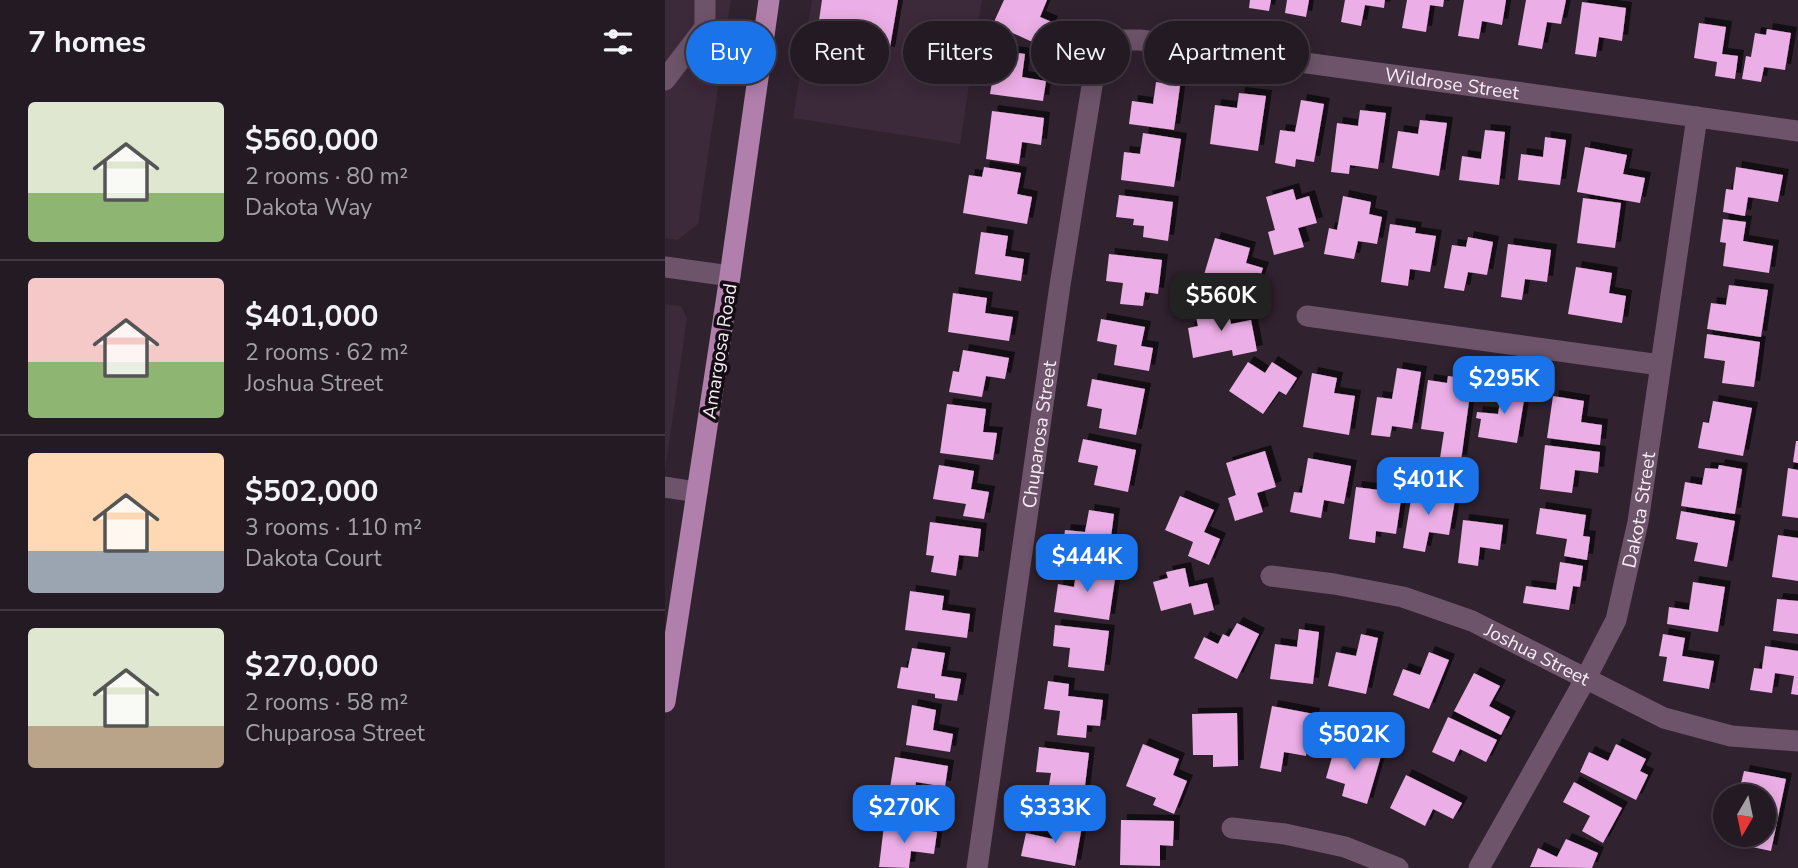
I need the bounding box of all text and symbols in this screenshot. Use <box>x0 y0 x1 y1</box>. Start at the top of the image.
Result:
chip: Buy <box>686 21 776 84</box>
chip: Rent <box>790 21 889 84</box>
chip: Filters <box>903 21 1017 84</box>
chip: New <box>1031 21 1130 84</box>
chip: Apartment <box>1144 21 1309 84</box>
text: 7 homes <box>28 22 146 63</box>
icon: filters <box>599 23 637 61</box>
street label: Wildrose Street <box>1383 62 1521 106</box>
text: $560,000 <box>245 120 378 161</box>
icon: home <box>84 130 168 214</box>
text: 2 rooms · 80 m² <box>245 161 408 192</box>
text: Dakota Way <box>245 192 372 223</box>
pin: $560K <box>1172 274 1270 333</box>
text: $560K <box>1186 280 1256 311</box>
street label: Amargosa Road <box>696 282 744 421</box>
text: $401,000 <box>245 296 378 337</box>
icon: home <box>84 306 168 390</box>
text: 2 rooms · 62 m² <box>245 337 408 368</box>
pin: $295K <box>1455 356 1553 416</box>
street label: Chuparosa Street <box>1016 359 1063 510</box>
text: $295K <box>1469 363 1539 394</box>
text: Joshua Street <box>245 368 383 399</box>
street label: Dakota Street <box>1616 450 1662 570</box>
pin: $401K <box>1379 458 1477 517</box>
text: $401K <box>1393 464 1463 495</box>
text: $502,000 <box>245 471 378 512</box>
icon: home <box>84 481 168 565</box>
text: 3 rooms · 110 m² <box>245 512 422 543</box>
pin: $444K <box>1038 534 1136 594</box>
text: $444K <box>1052 541 1122 572</box>
text: Dakota Court <box>245 543 382 574</box>
street label: Joshua Street <box>1479 617 1594 692</box>
text: $270,000 <box>245 646 378 687</box>
icon: home <box>84 656 168 740</box>
text: 2 rooms · 58 m² <box>245 687 408 718</box>
pin: $502K <box>1305 712 1403 772</box>
text: Chuparosa Street <box>245 718 425 749</box>
text: $502K <box>1319 719 1389 750</box>
north arrow <box>1713 784 1776 847</box>
map controls <box>1713 784 1776 847</box>
pin: $270K <box>855 786 953 845</box>
pin: $333K <box>1006 786 1104 845</box>
text: $270K <box>869 792 939 823</box>
text: $333K <box>1020 792 1090 823</box>

